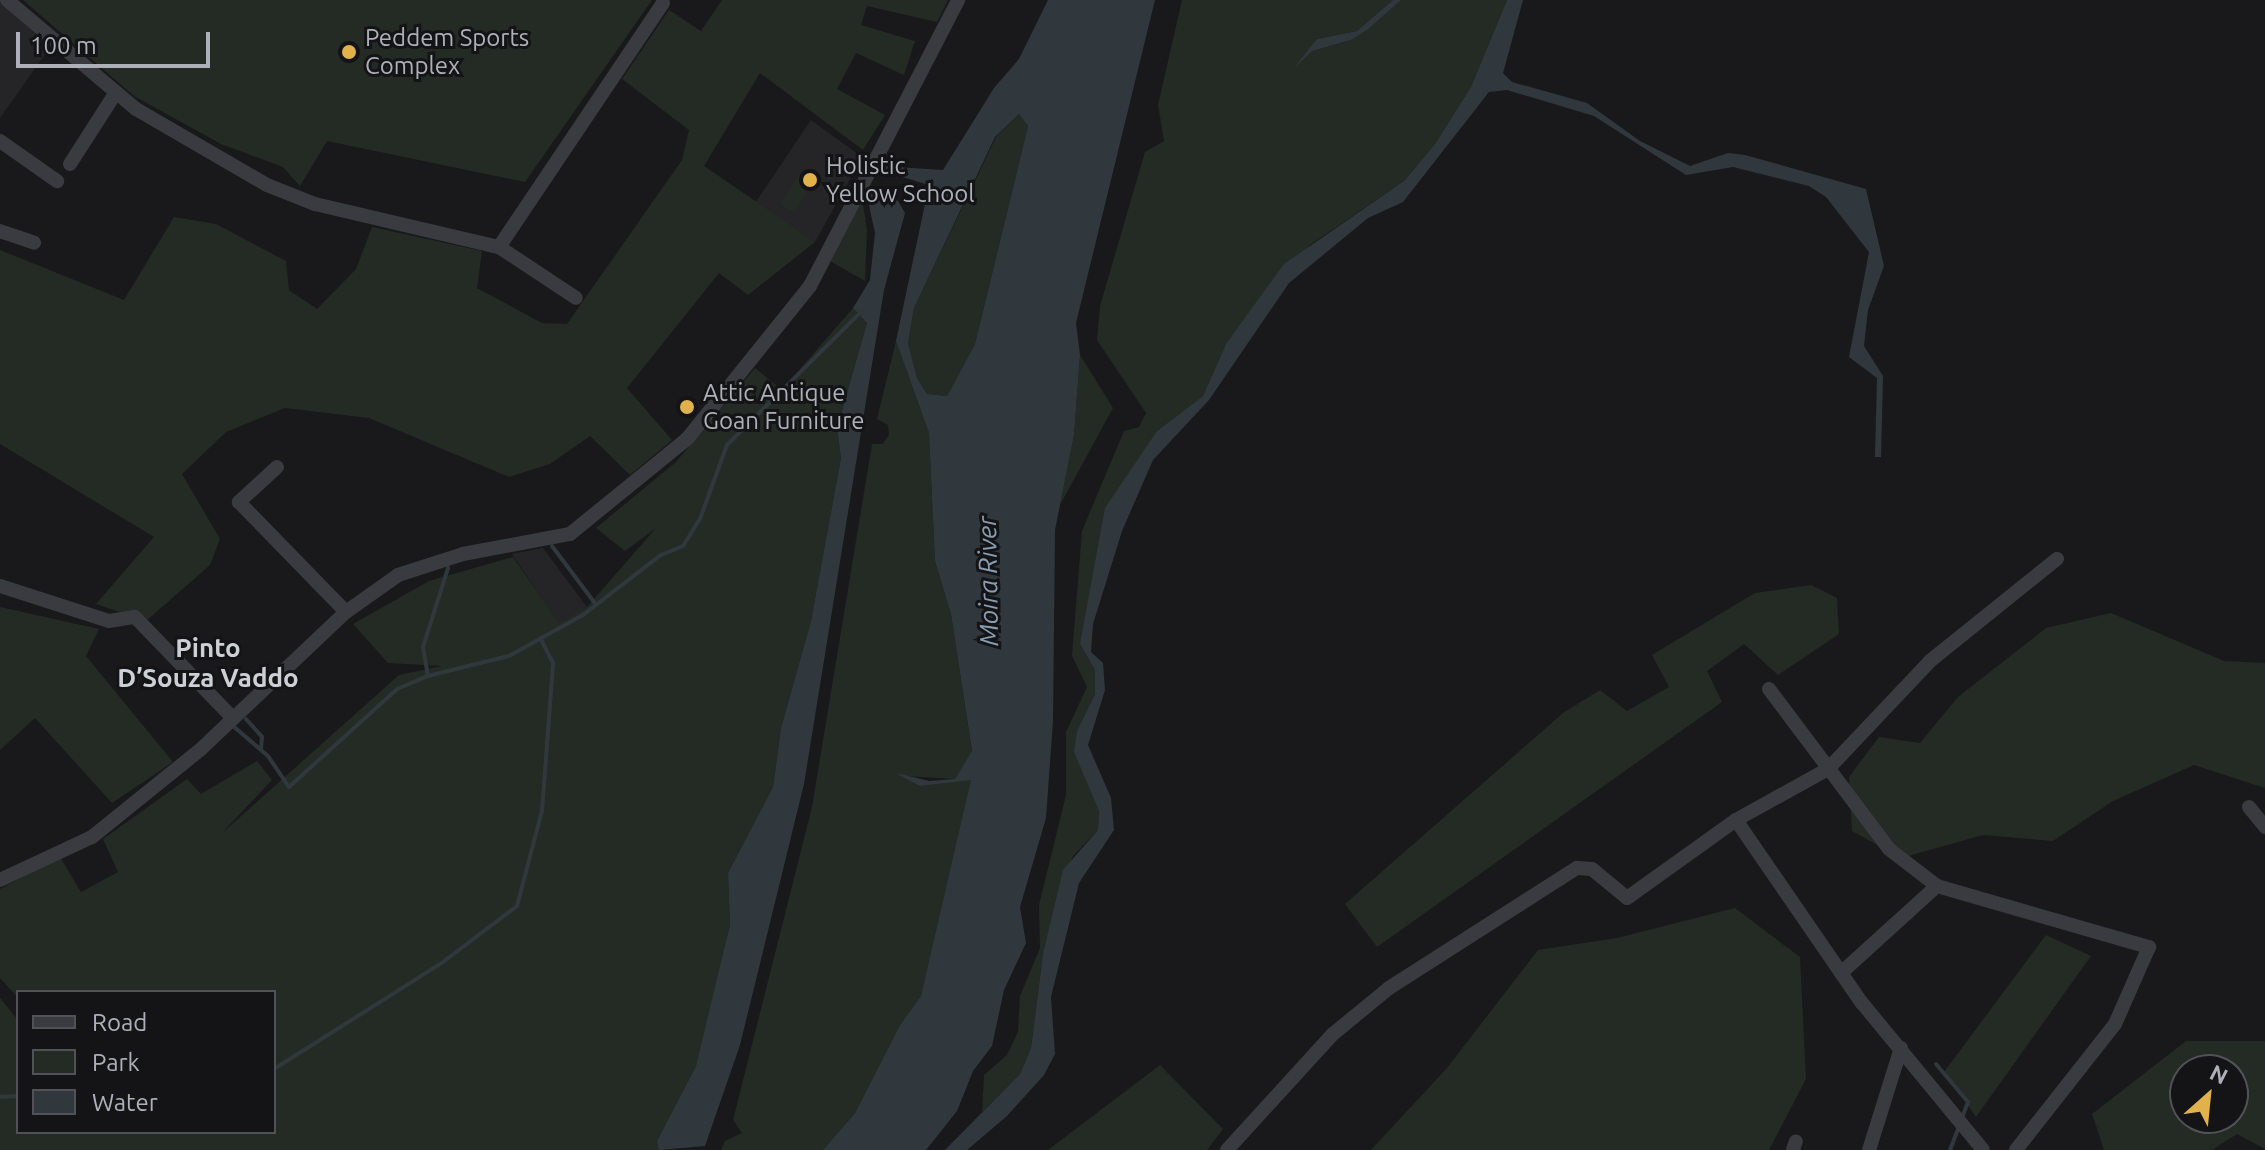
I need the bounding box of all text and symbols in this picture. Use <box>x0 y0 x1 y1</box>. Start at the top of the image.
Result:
scale bar <box>20 16 214 66</box>
place label: Peddem Sports Complex <box>365 24 529 80</box>
text: 100 m <box>30 32 97 59</box>
marker: Peddem Sports Complex <box>340 43 358 61</box>
place label: Holistic Yellow School <box>826 152 975 208</box>
marker: Holistic Yellow School <box>801 171 819 189</box>
place label: Attic Antique Goan Furniture <box>703 379 865 435</box>
marker: Attic Antique Goan Furniture <box>678 398 696 416</box>
water label: Moira River <box>971 516 1005 646</box>
district label: Pinto D’Souza Vaddo <box>117 632 299 694</box>
legend <box>16 990 276 1134</box>
text: Road <box>92 1009 147 1036</box>
text: Park <box>92 1049 140 1076</box>
north arrow <box>2169 1054 2249 1134</box>
text: N <box>2206 1059 2232 1089</box>
text: Water <box>92 1089 158 1116</box>

